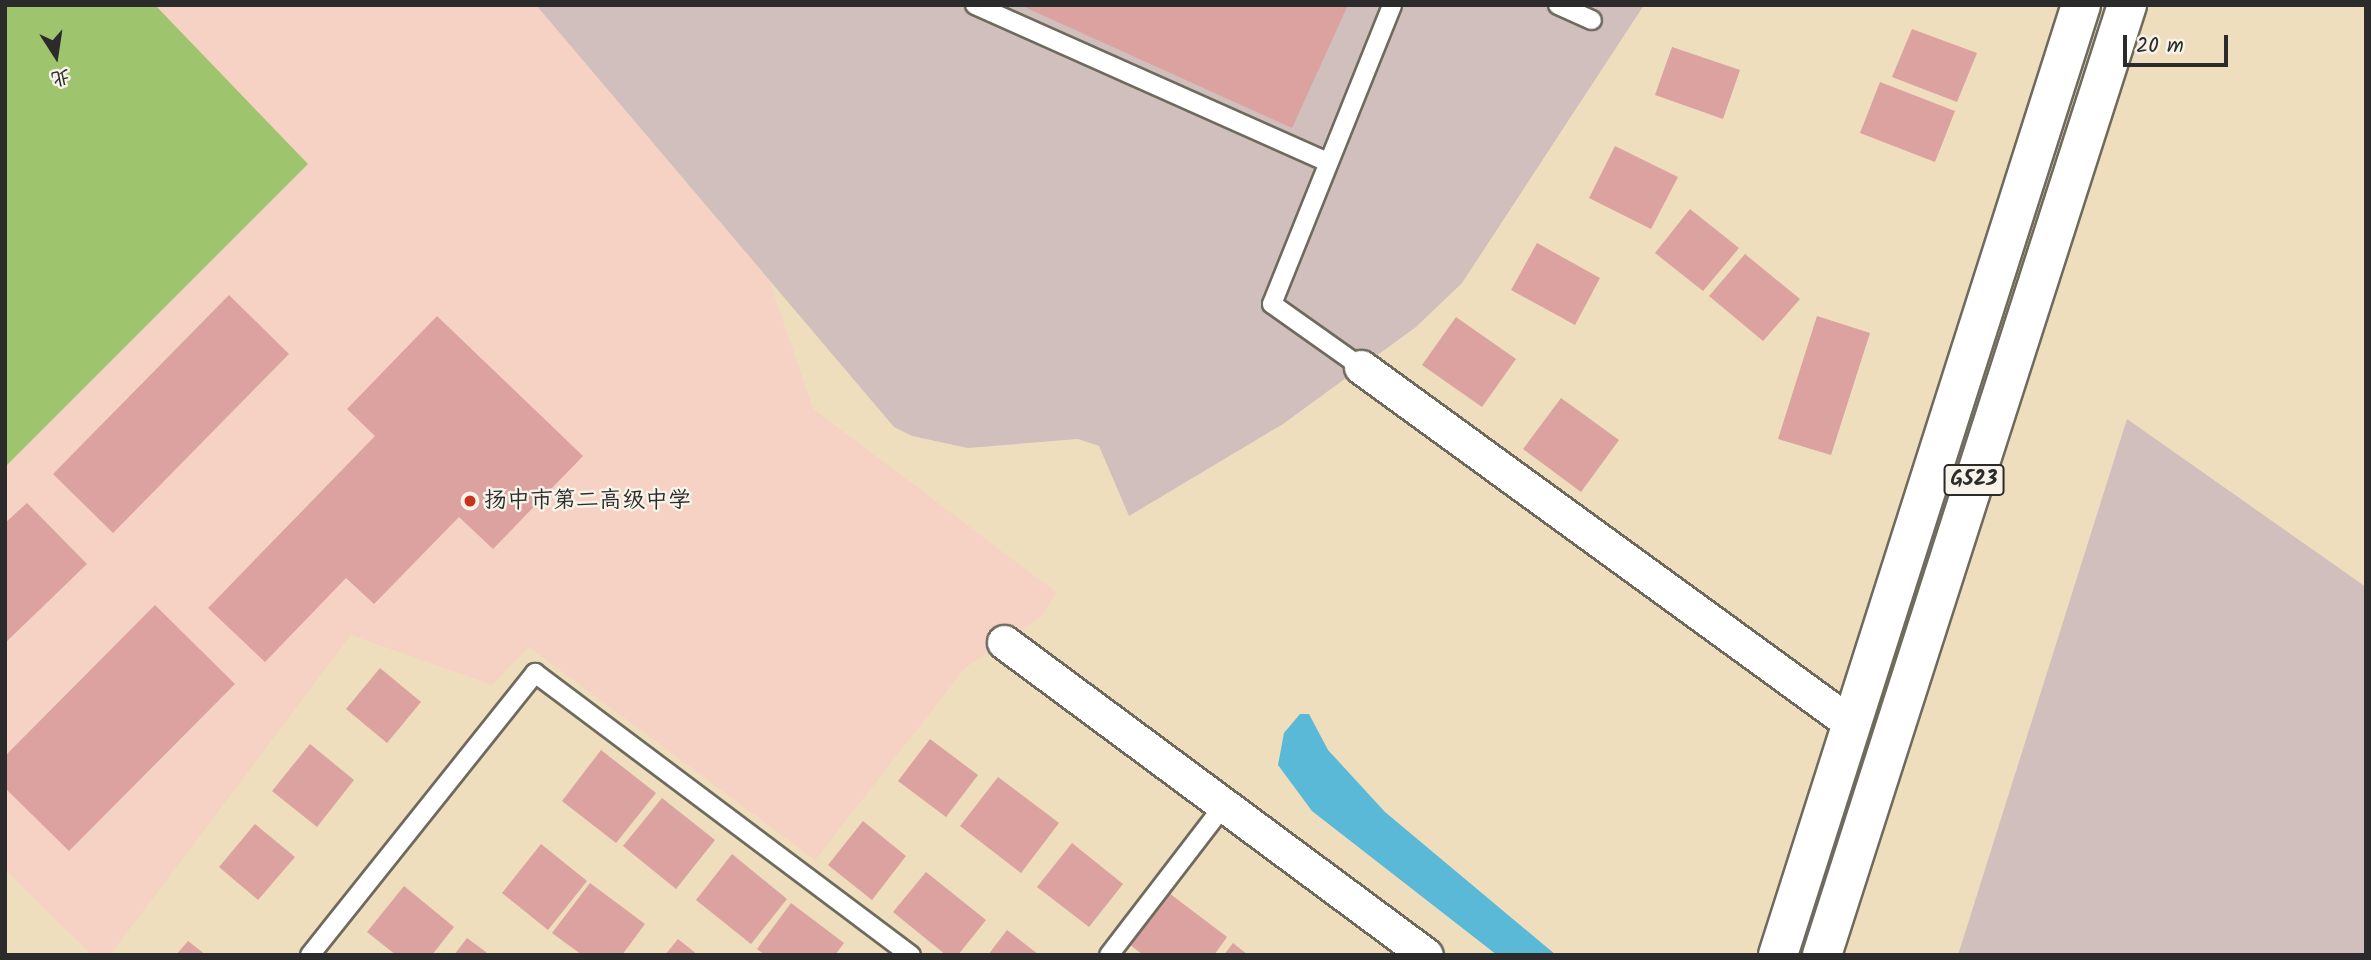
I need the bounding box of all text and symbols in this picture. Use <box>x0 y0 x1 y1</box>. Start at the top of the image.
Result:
north arrow <box>21 21 91 91</box>
scale bar <box>2126 21 2231 65</box>
text: 20 m <box>2136 30 2184 63</box>
text: 北 <box>48 60 73 93</box>
road number: G523 <box>1942 462 2006 498</box>
place label: 扬中市第二高级中学 <box>484 487 691 515</box>
marker: 扬中市第二高级中学 <box>462 493 478 509</box>

